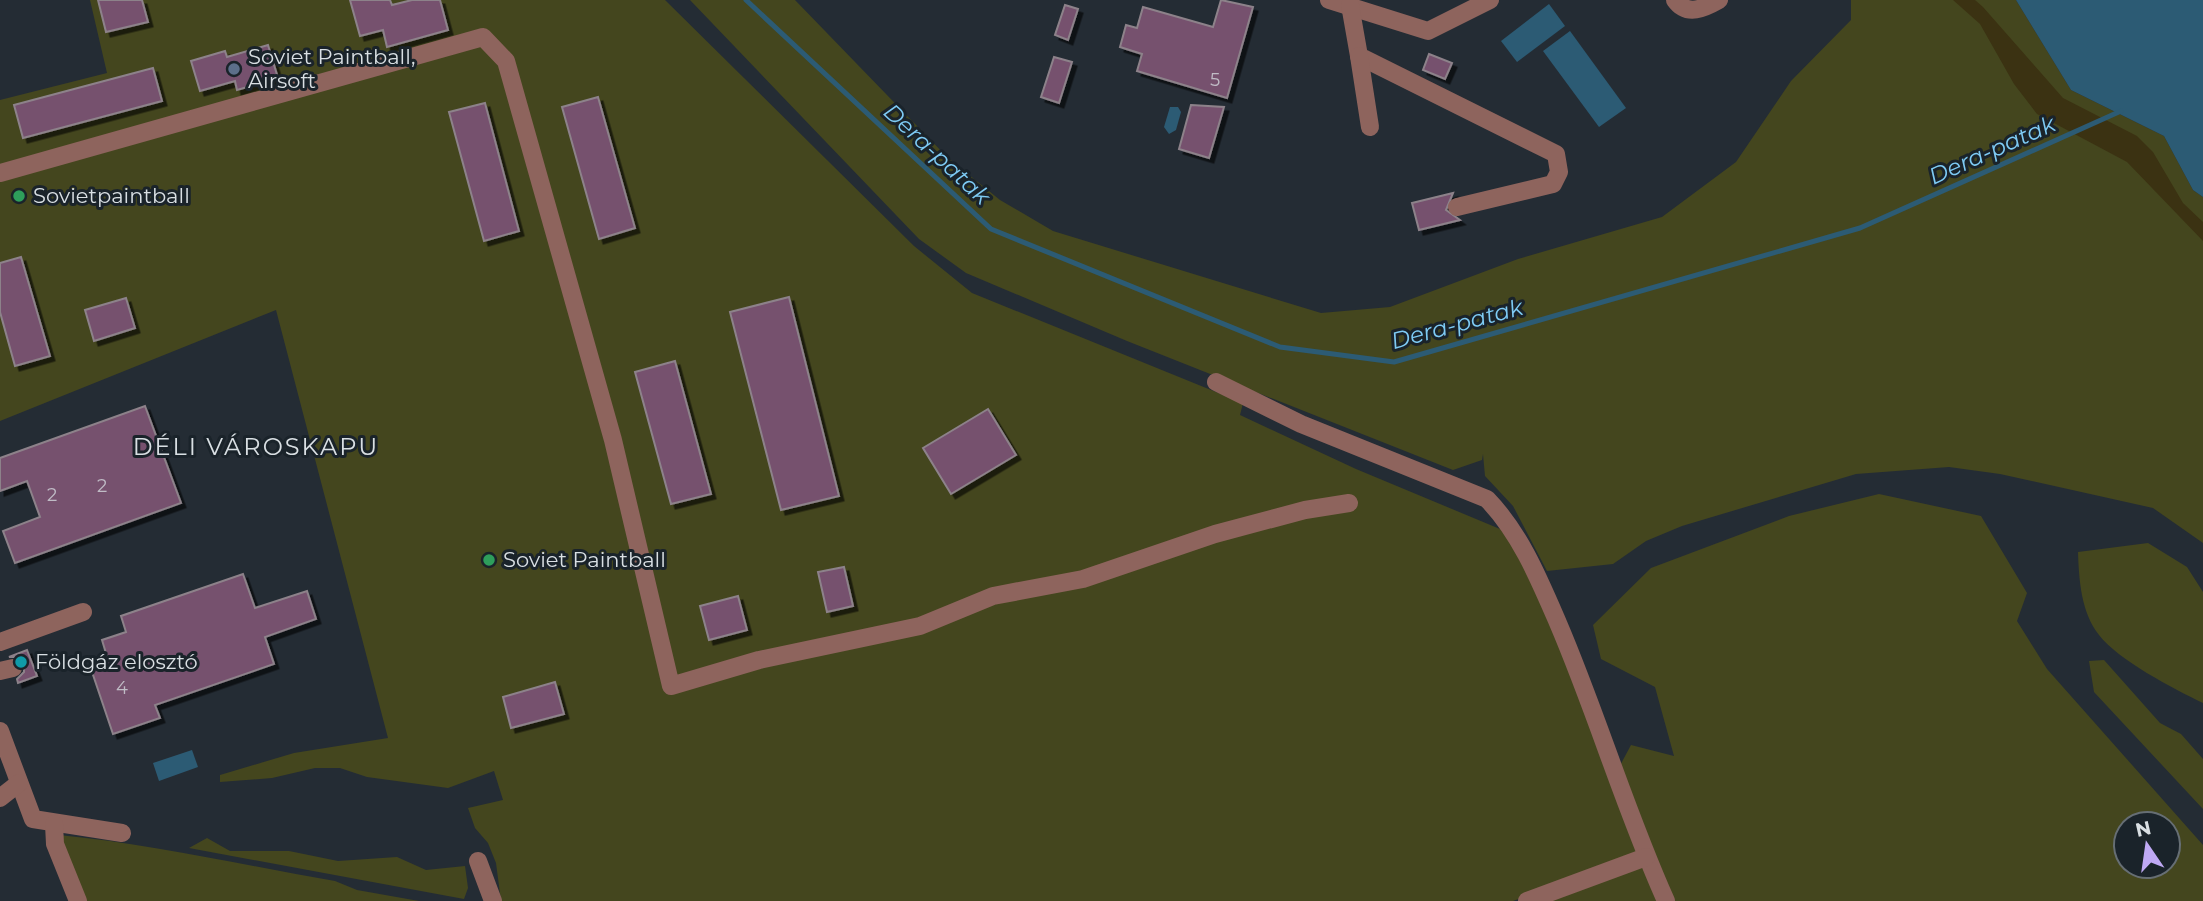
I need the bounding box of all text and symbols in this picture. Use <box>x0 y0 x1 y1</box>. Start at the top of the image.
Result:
place label: Soviet Paintball, Airsoft <box>248 44 415 93</box>
marker: Soviet Paintball, Airsoft <box>226 61 242 77</box>
house number: 5 <box>1210 69 1220 91</box>
water label: Dera-patak <box>878 98 997 211</box>
water label: Dera-patak <box>1924 109 2061 190</box>
place label: Sovietpaintball <box>33 183 190 208</box>
marker: Sovietpaintball <box>11 188 27 204</box>
water label: Dera-patak <box>1388 293 1527 355</box>
district label: DÉLI VÁROSKAPU <box>133 432 379 461</box>
house number: 2 <box>97 475 107 497</box>
house number: 2 <box>47 484 57 506</box>
place label: Soviet Paintball <box>503 547 666 572</box>
marker: Soviet Paintball <box>481 552 497 568</box>
place label: Földgáz elosztó <box>35 649 198 674</box>
marker: Földgáz elosztó <box>13 654 29 670</box>
house number: 4 <box>116 677 128 699</box>
north arrow <box>2112 810 2182 880</box>
text: N <box>2133 816 2153 842</box>

